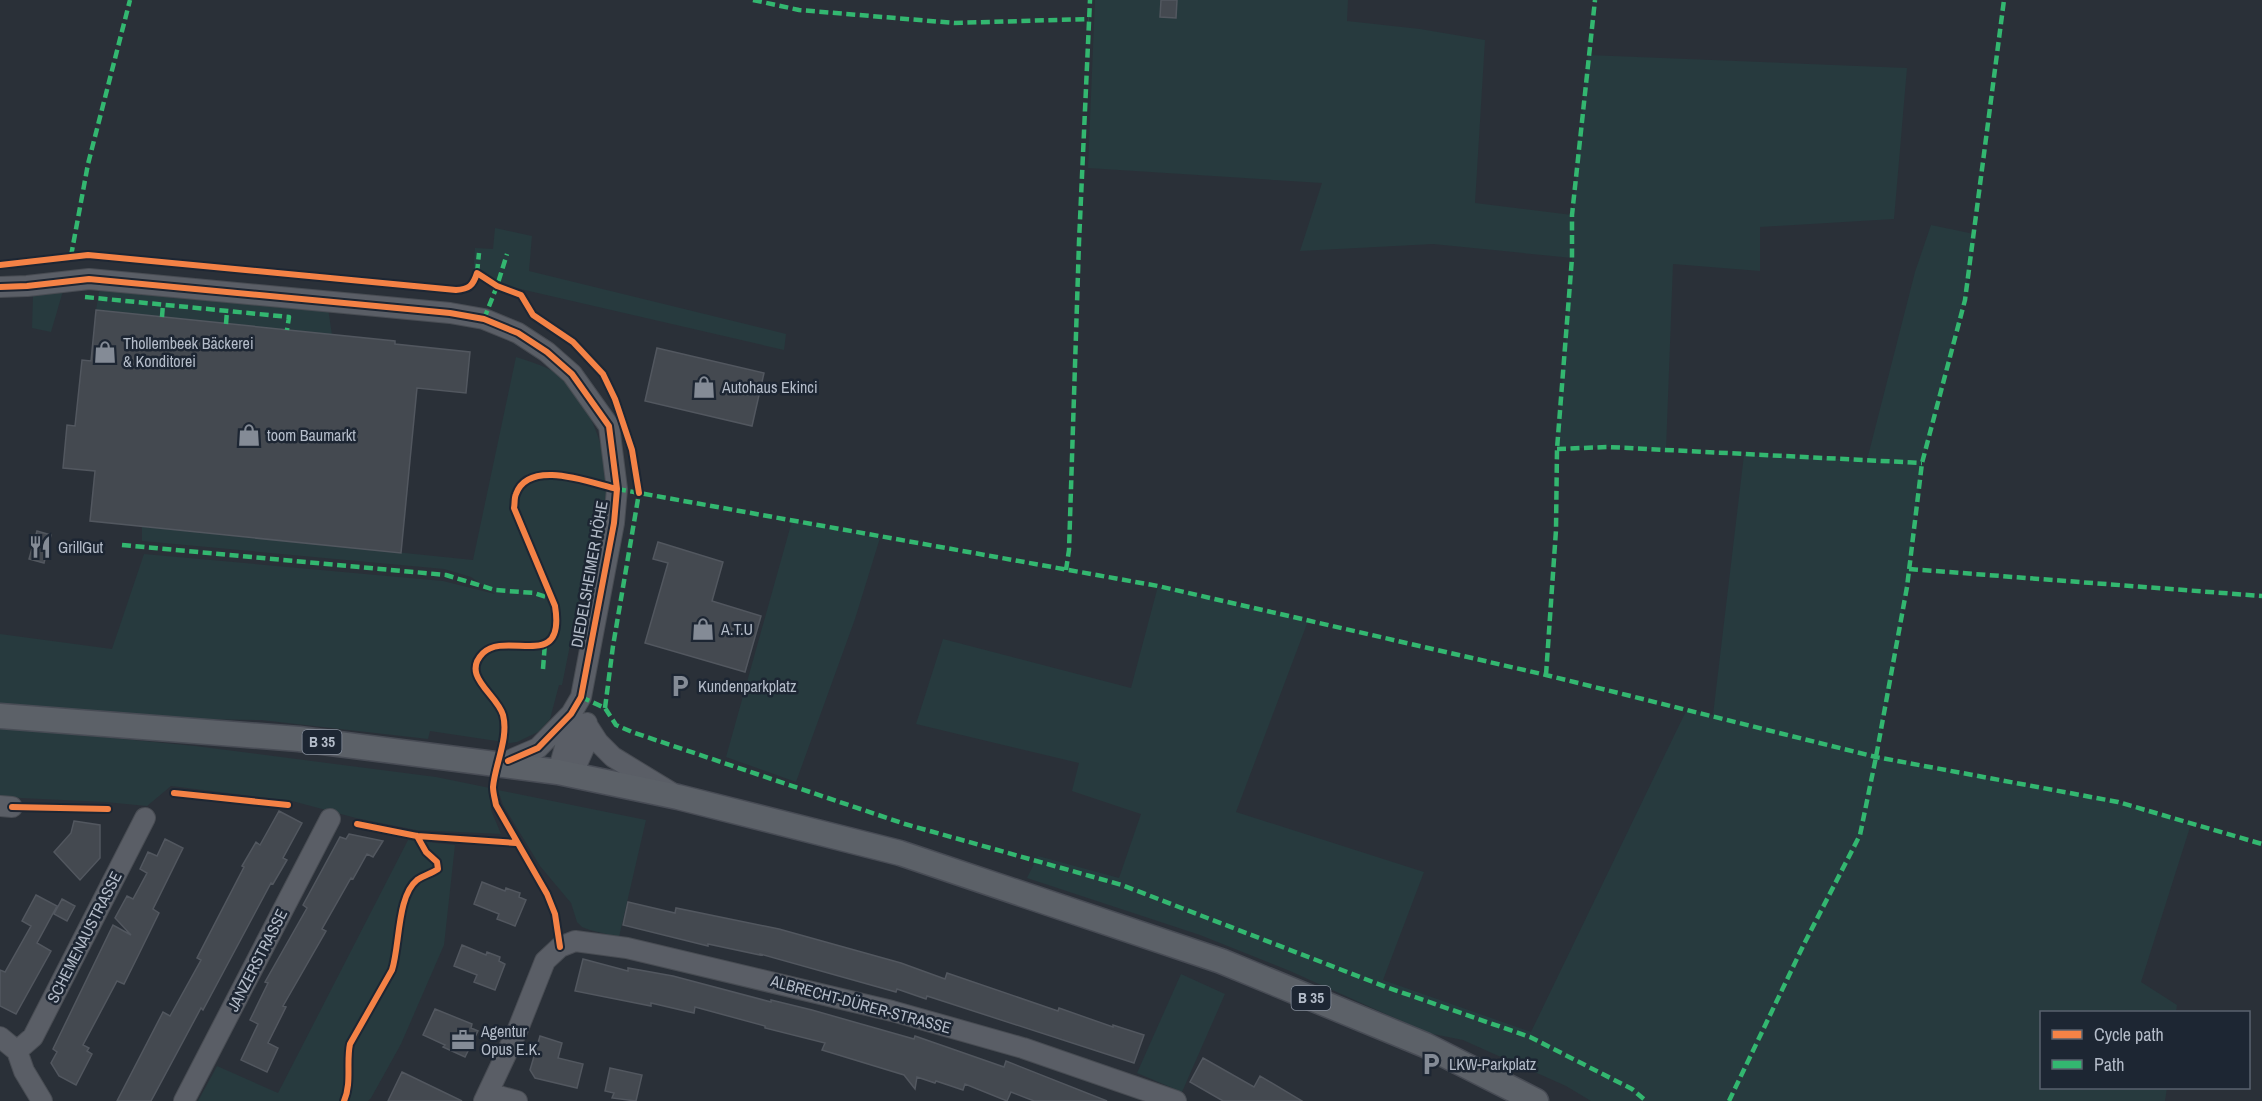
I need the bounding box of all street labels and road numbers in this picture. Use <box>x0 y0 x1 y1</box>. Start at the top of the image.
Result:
street label: DIEDELSHEIMER HÖHE <box>565 499 613 649</box>
road number: B 35 <box>302 730 342 754</box>
street label: SCHEMENAUSTRASSE <box>41 867 127 1007</box>
street label: JANZERSTRASSE <box>222 905 292 1015</box>
street label: ALBRECHT-DÜRER-STRASSE <box>767 969 954 1039</box>
road number: B 35 <box>1292 986 1330 1010</box>

